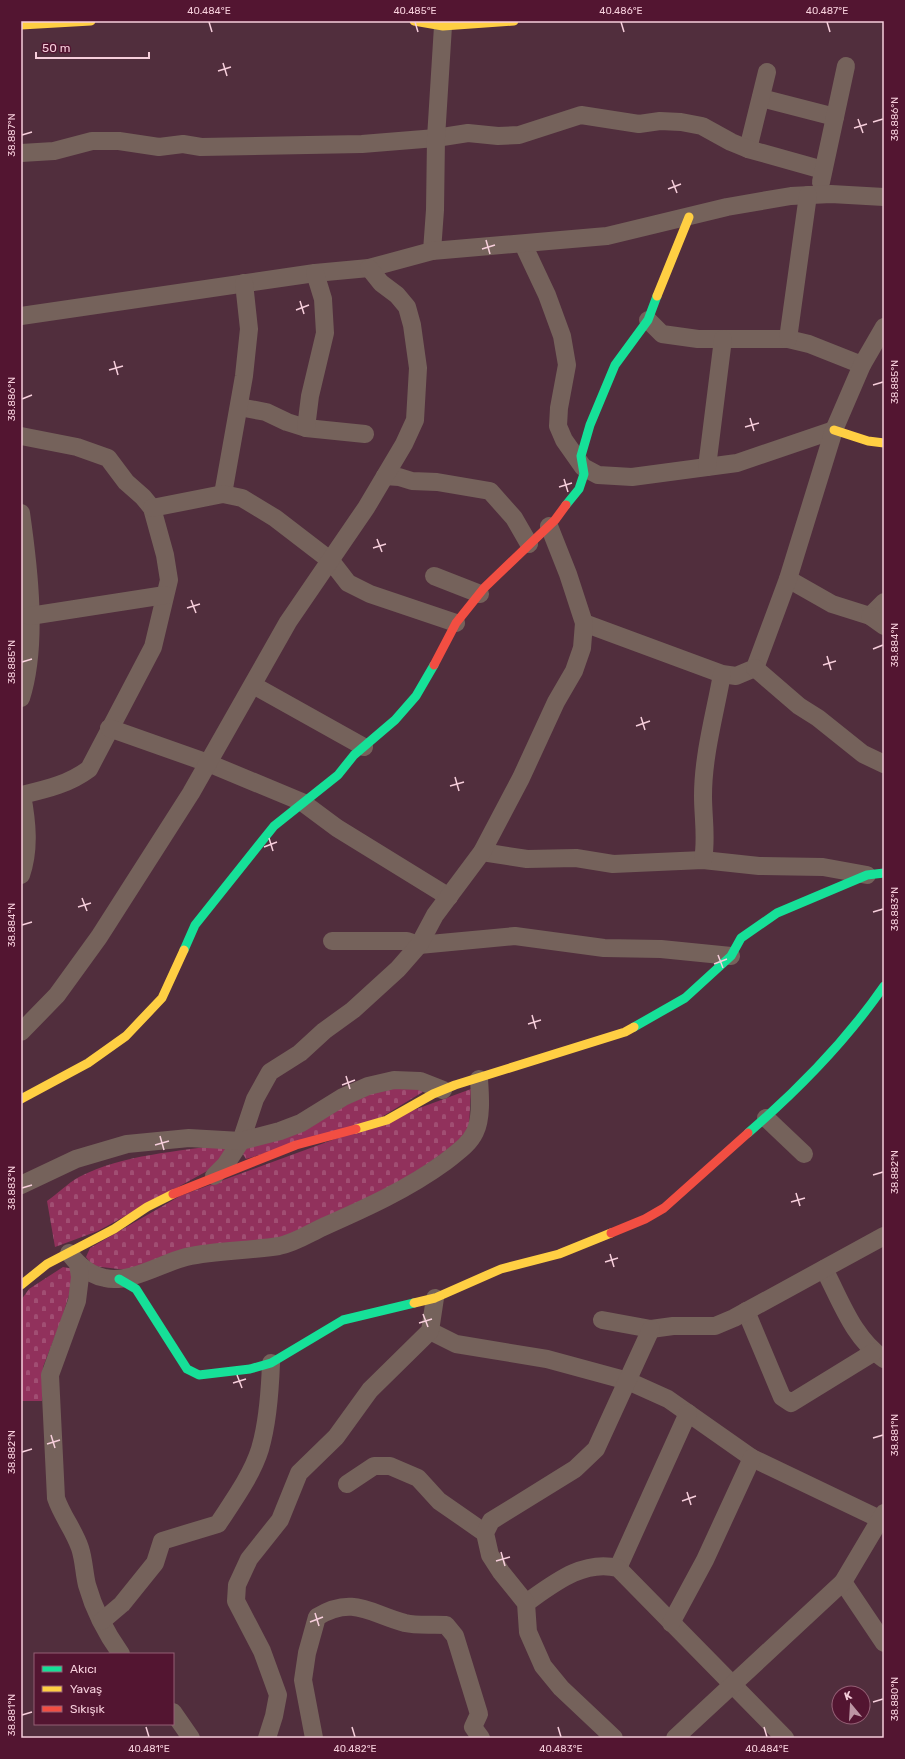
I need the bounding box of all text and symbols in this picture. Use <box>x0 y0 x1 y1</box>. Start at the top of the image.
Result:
text: 40.484°E <box>187 5 231 17</box>
text: 40.485°E <box>393 5 437 17</box>
text: 40.486°E <box>599 5 643 17</box>
text: 40.487°E <box>806 5 848 17</box>
scale bar <box>36 34 149 60</box>
text: 50 m <box>42 41 70 55</box>
text: 38.886°N <box>889 97 901 141</box>
text: 38.887°N <box>6 113 18 157</box>
text: 38.885°N <box>889 360 901 404</box>
text: 38.886°N <box>6 377 18 421</box>
text: 38.884°N <box>889 623 901 667</box>
text: 38.885°N <box>6 640 18 684</box>
text: 38.883°N <box>889 887 901 931</box>
text: 38.884°N <box>6 903 18 947</box>
text: 38.882°N <box>889 1150 901 1194</box>
text: 38.883°N <box>6 1166 18 1210</box>
text: 38.881°N <box>889 1414 901 1456</box>
text: 38.882°N <box>6 1430 18 1474</box>
legend <box>34 1653 174 1725</box>
text: Akıcı <box>70 1662 97 1676</box>
text: 38.880°N <box>889 1677 901 1721</box>
text: Yavaş <box>70 1682 102 1696</box>
north arrow <box>831 1685 871 1725</box>
text: K <box>843 1688 854 1703</box>
text: 38.881°N <box>6 1694 18 1736</box>
text: Sıkışık <box>70 1702 105 1716</box>
text: 40.481°E <box>128 1743 170 1755</box>
text: 40.482°E <box>333 1743 377 1755</box>
text: 40.483°E <box>539 1743 583 1755</box>
text: 40.484°E <box>745 1743 789 1755</box>

